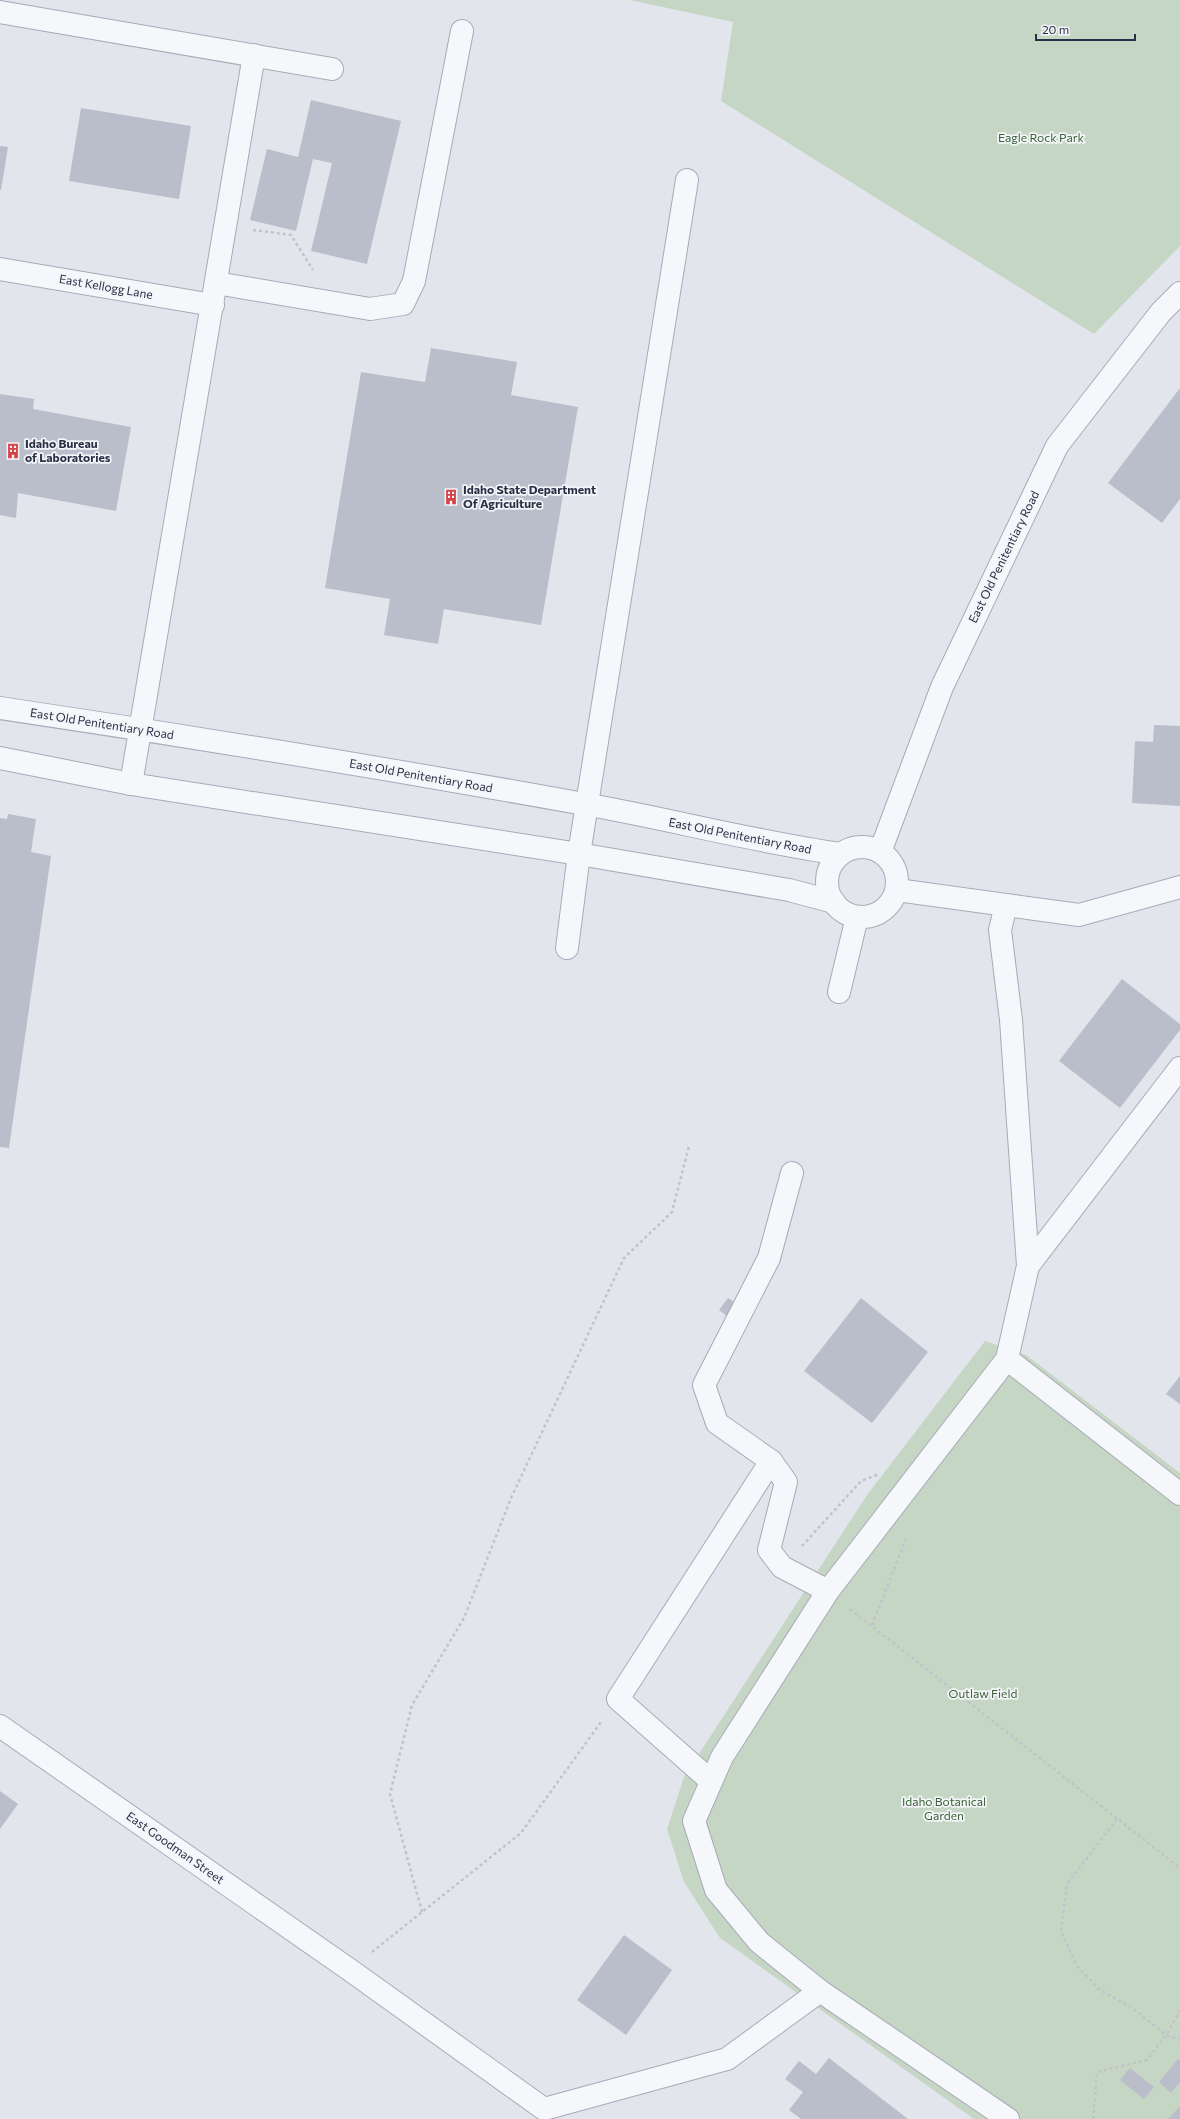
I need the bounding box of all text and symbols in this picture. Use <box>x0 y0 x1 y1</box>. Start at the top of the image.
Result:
scale bar <box>1036 16 1135 42</box>
text: 20 m <box>1042 22 1069 36</box>
park label: Eagle Rock Park <box>998 130 1085 144</box>
street label: East Kellogg Lane <box>58 271 154 301</box>
place label: Idaho Bureau of Laboratories <box>25 436 111 464</box>
building icon: Idaho Bureau of Laboratories <box>4 442 22 460</box>
place label: Idaho State Department Of Agriculture <box>463 482 596 510</box>
building icon: Idaho State Department Of Agriculture <box>442 488 460 506</box>
street label: East Old Penitentiary Road <box>965 488 1041 625</box>
street label: East Old Penitentiary Road <box>29 705 175 741</box>
street label: East Old Penitentiary Road <box>348 755 494 795</box>
street label: East Old Penitentiary Road <box>667 814 813 856</box>
park label: Outlaw Field <box>949 1686 1017 1700</box>
park label: Idaho Botanical Garden <box>902 1794 986 1822</box>
street label: East Goodman Street <box>124 1808 227 1886</box>

